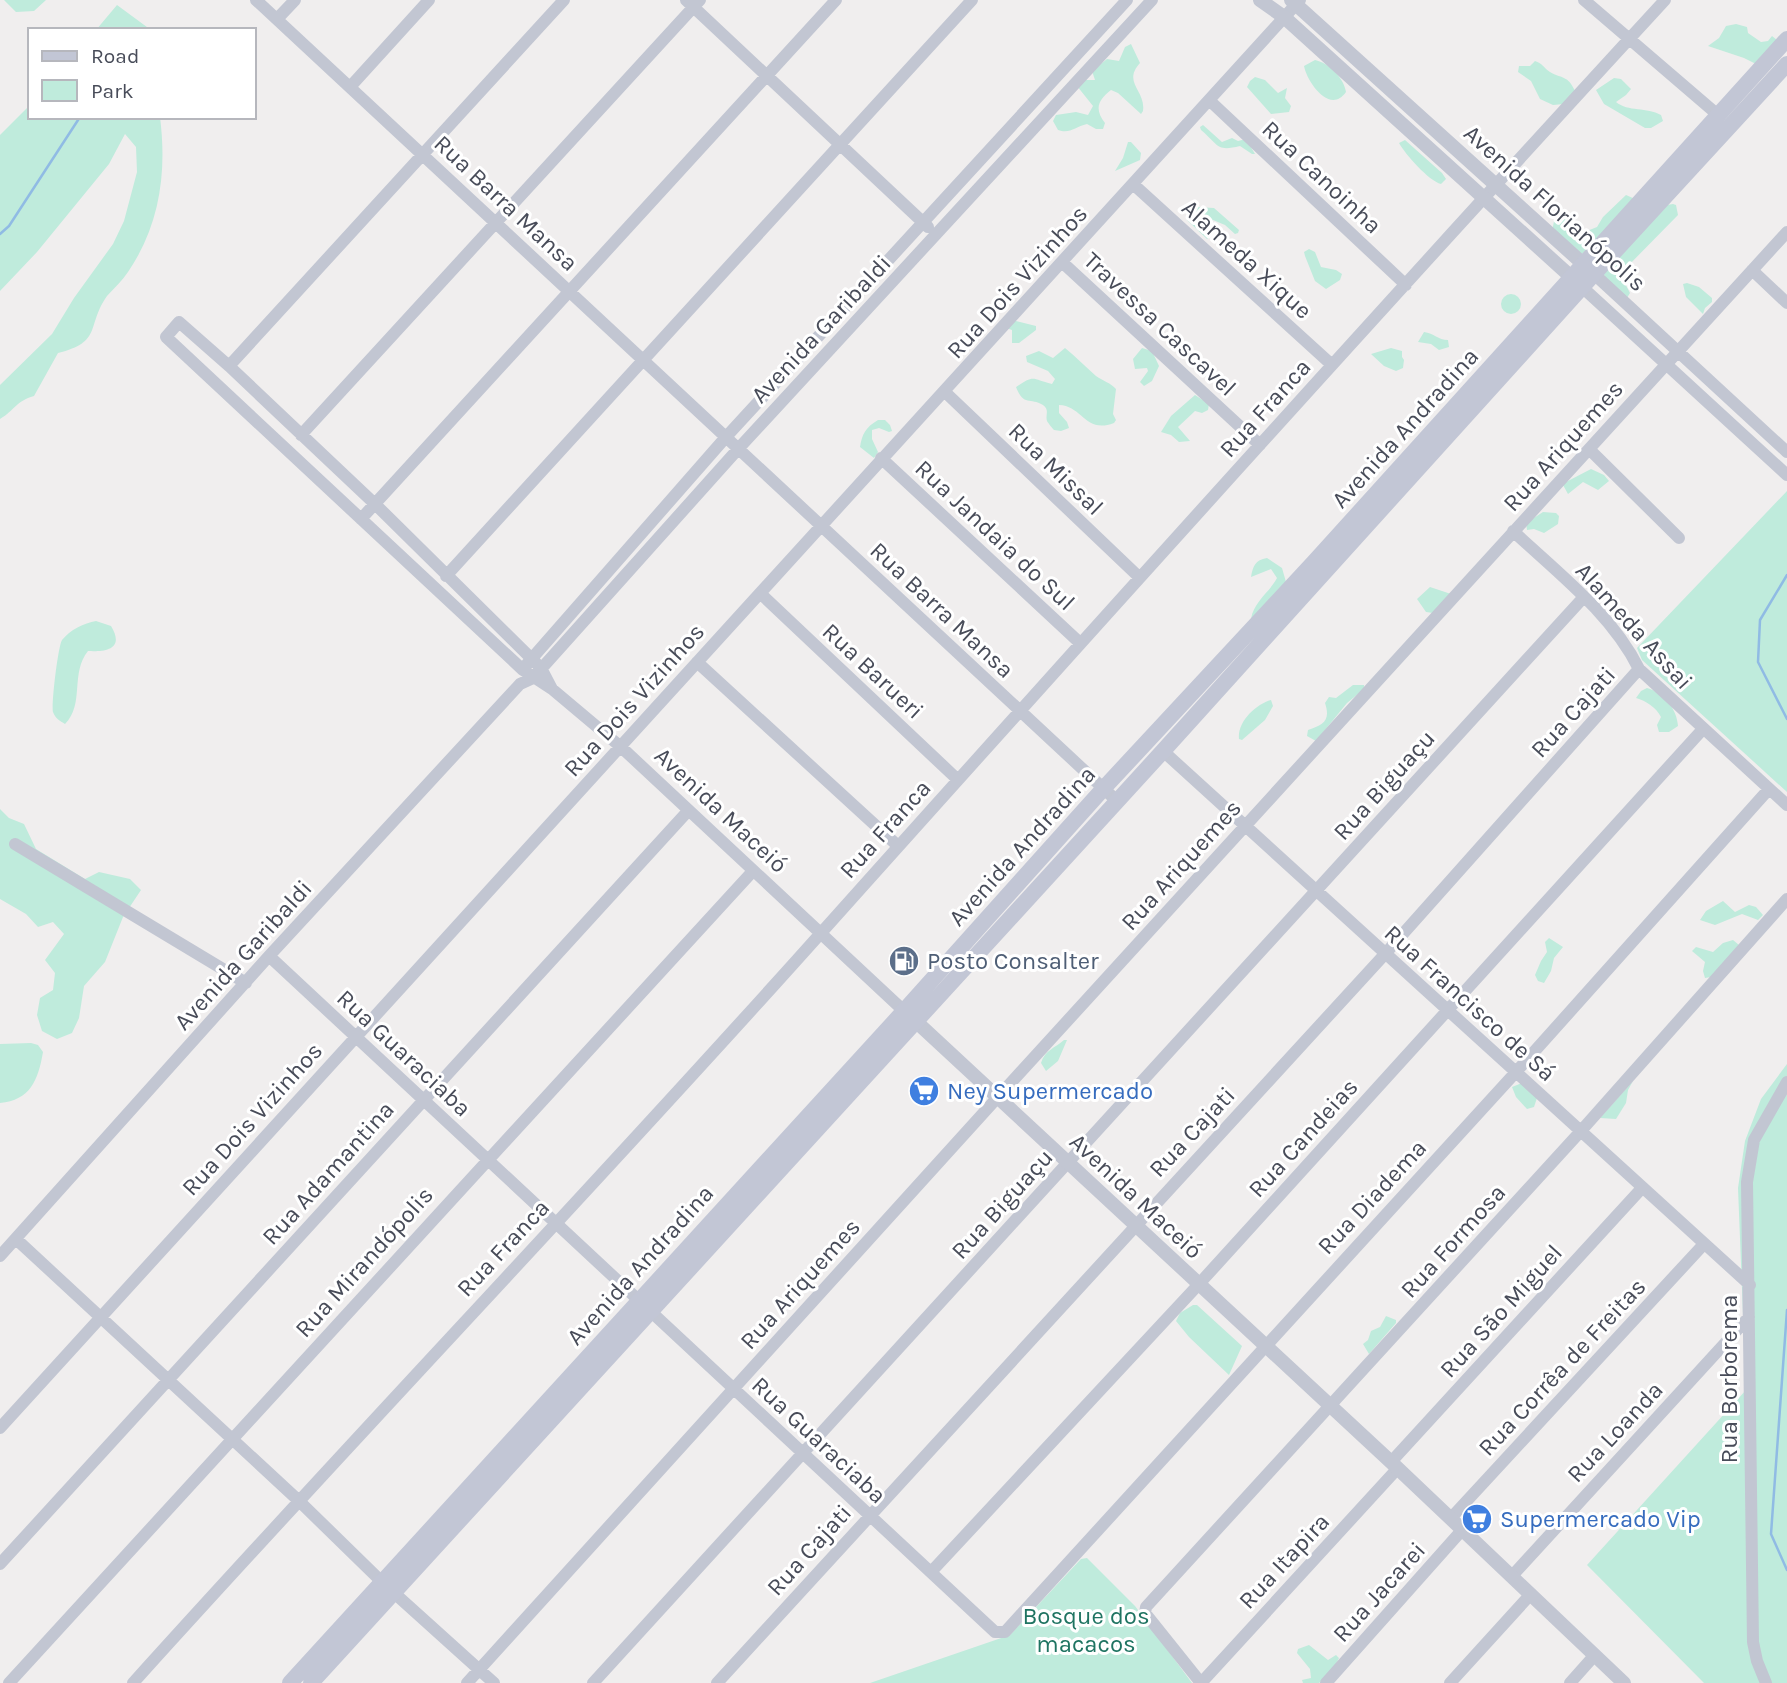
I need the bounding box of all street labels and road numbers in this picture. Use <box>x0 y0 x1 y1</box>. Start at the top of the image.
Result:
street label: Rua Canoinha <box>1256 115 1388 239</box>
street label: Avenida Florianópolis <box>1458 119 1652 297</box>
street label: Rua Barra Mansa <box>428 129 584 277</box>
street label: Alameda Xique <box>1176 193 1318 325</box>
street label: Rua Dois Vizinhos <box>941 200 1093 364</box>
street label: Travessa Cascavel <box>1078 246 1242 402</box>
street label: Avenida Garibaldi <box>745 249 897 409</box>
street label: Avenida Andradina <box>1326 342 1484 514</box>
street label: Rua Franca <box>1214 353 1316 463</box>
street label: Rua Ariquemes <box>1497 375 1629 517</box>
street label: Rua Missal <box>1003 417 1109 521</box>
street label: Rua Jandaia do Sul <box>909 454 1081 616</box>
street label: Rua Barra Mansa <box>864 536 1020 684</box>
street label: Alameda Assai <box>1570 557 1698 695</box>
street label: Rua Barueri <box>817 617 929 725</box>
street label: Rua Dois Vizinhos <box>558 618 710 782</box>
street label: Rua Cajati <box>1525 661 1621 763</box>
street label: Rua Biguaçu <box>1327 724 1441 846</box>
street label: Avenida Maceió <box>649 741 793 879</box>
street label: Avenida Andradina <box>943 760 1101 932</box>
street label: Rua Franca <box>834 774 936 884</box>
street label: Rua Ariquemes <box>1115 794 1247 936</box>
street label: Avenida Garibaldi <box>168 874 318 1036</box>
street label: Rua Francisco de Sá <box>1379 919 1561 1087</box>
street label: Rua Guaraciaba <box>331 984 477 1122</box>
street label: Rua Dois Vizinhos <box>176 1037 328 1201</box>
street label: Rua Candeias <box>1242 1073 1364 1203</box>
street label: Rua Cajati <box>1143 1081 1241 1183</box>
street label: Rua Adamantina <box>256 1095 400 1251</box>
street label: Avenida Maceió <box>1064 1127 1208 1265</box>
street label: Rua Diadema <box>1312 1134 1432 1260</box>
street label: Rua Biguaçu <box>945 1143 1059 1265</box>
street label: Rua Formosa <box>1395 1178 1511 1304</box>
street label: Avenida Andradina <box>561 1179 719 1351</box>
street label: Rua Mirandópolis <box>289 1181 439 1343</box>
street label: Rua Franca <box>451 1194 555 1302</box>
street label: Rua Ariquemes <box>734 1213 866 1355</box>
street label: Rua São Miguel <box>1434 1239 1568 1383</box>
street label: Rua Corrêa de Freitas <box>1473 1272 1651 1462</box>
street label: Rua Borborema <box>1715 1295 1743 1463</box>
street label: Rua Guaraciaba <box>746 1371 892 1509</box>
street label: Rua Loanda <box>1561 1376 1669 1488</box>
street label: Rua Cajati <box>761 1499 857 1601</box>
street label: Rua Itapira <box>1233 1508 1335 1614</box>
street label: Rua Jacarei <box>1327 1536 1431 1648</box>

